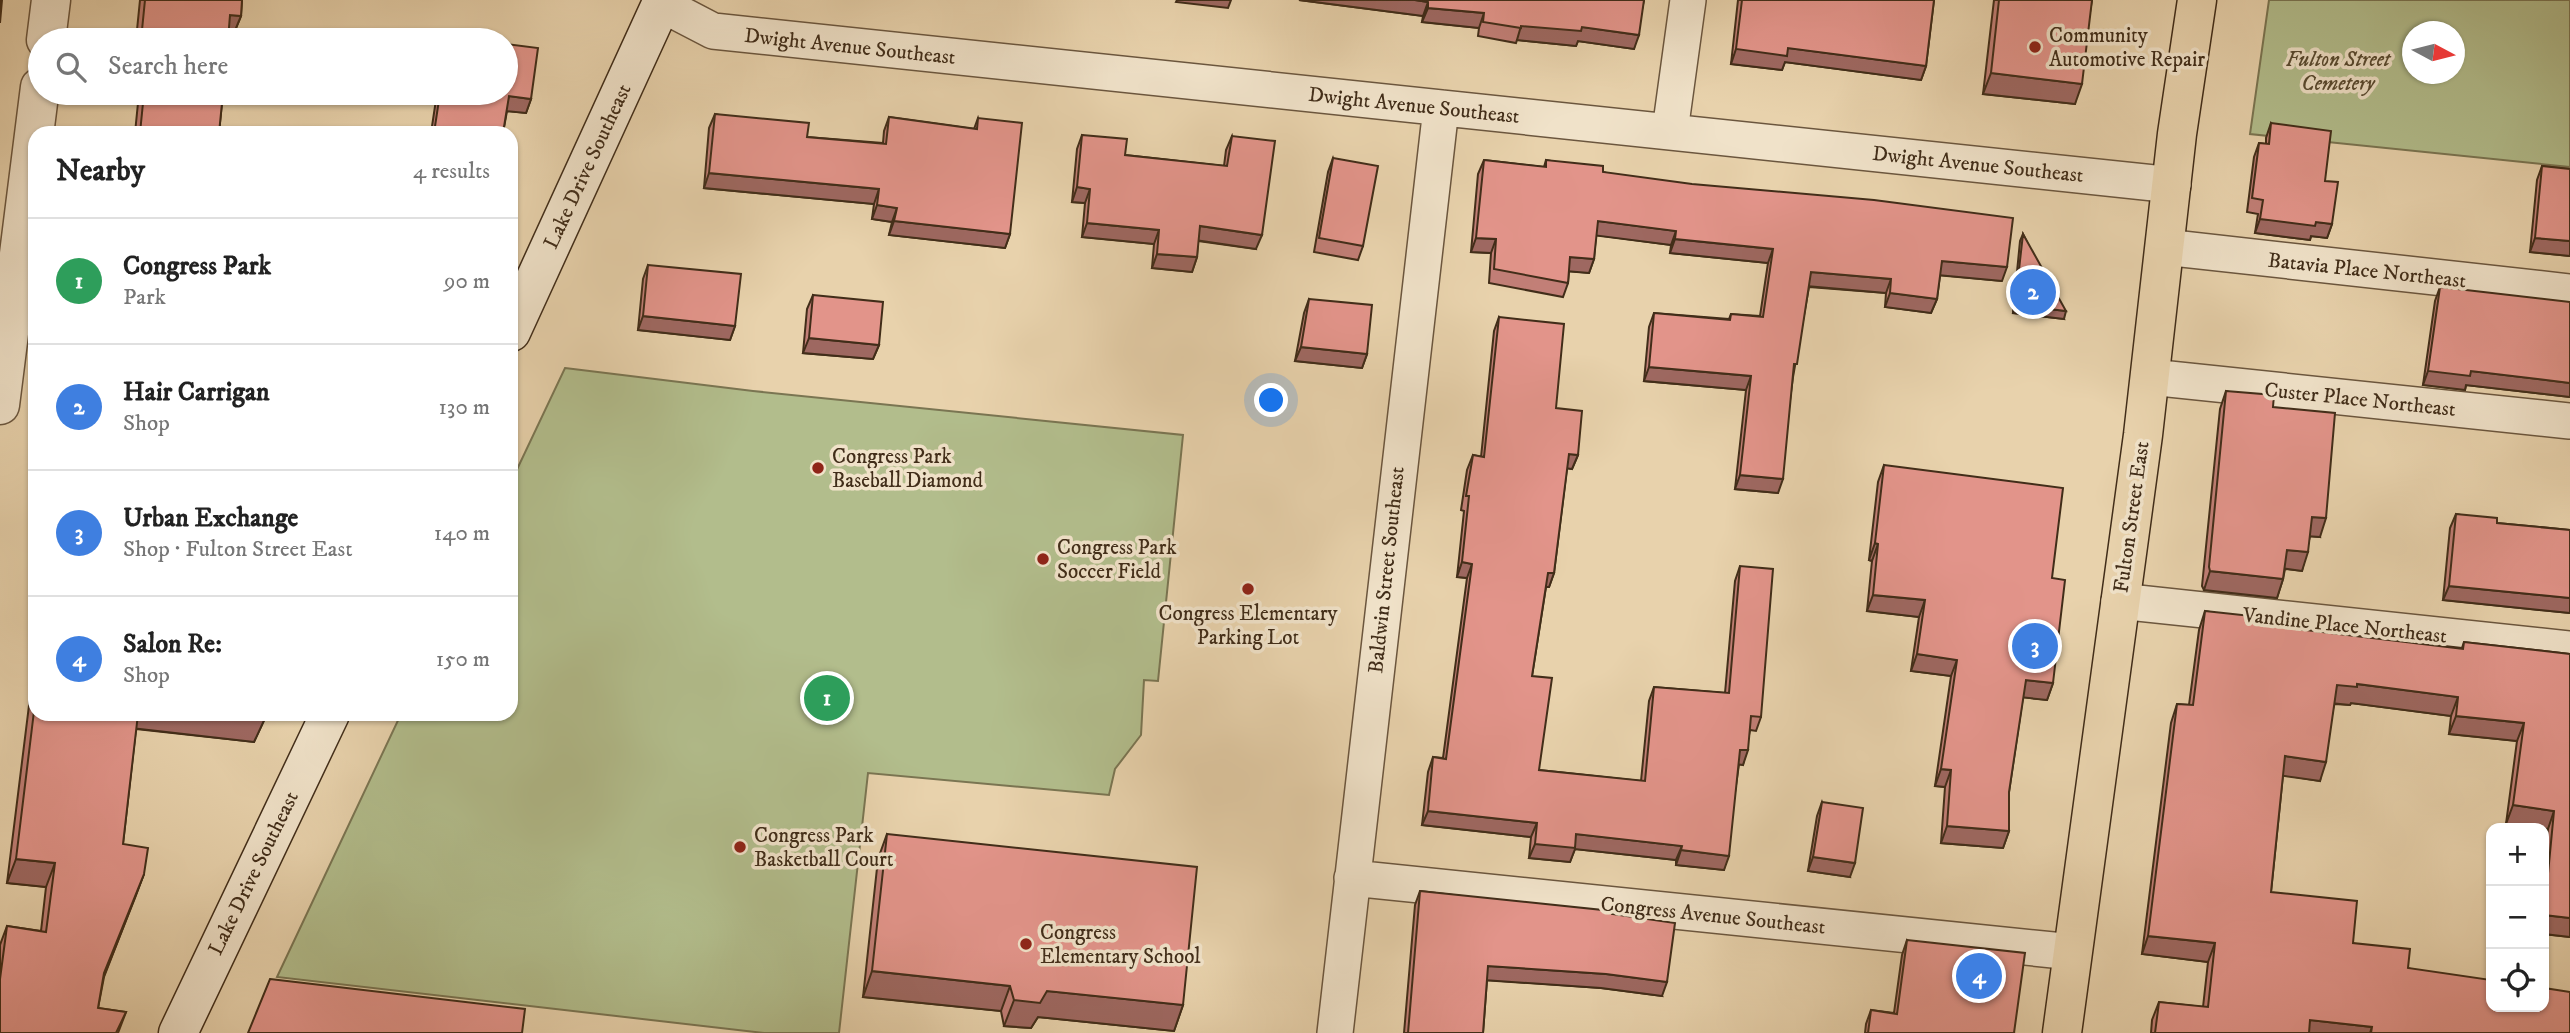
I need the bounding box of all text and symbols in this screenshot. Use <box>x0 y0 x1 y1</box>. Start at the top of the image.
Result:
north arrow <box>2402 21 2465 84</box>
street label: Dwight Avenue Southeast <box>743 23 957 71</box>
place label: Community Automotive Repair <box>2049 23 2205 73</box>
search box <box>28 28 518 105</box>
marker: Community Automotive Repair <box>2027 39 2043 55</box>
park label: Fulton Street Cemetery <box>2286 47 2392 97</box>
icon: search <box>52 48 90 86</box>
text: Search here <box>108 50 228 83</box>
street label: Lake Drive Southeast <box>538 80 638 253</box>
street label: Dwight Avenue Southeast <box>1307 82 1521 130</box>
street label: Dwight Avenue Southeast <box>1871 141 2085 189</box>
text: Nearby <box>56 153 145 190</box>
text: 4 results <box>413 157 490 186</box>
street label: Batavia Place Northeast <box>2266 248 2468 294</box>
text: Congress Park <box>123 250 271 283</box>
pin: 2 <box>2010 266 2056 318</box>
text: 1 <box>75 267 83 296</box>
text: 90 m <box>444 267 490 296</box>
text: Park <box>123 283 166 312</box>
text: Hair Carrigan <box>123 376 270 409</box>
street label: Custer Place Northeast <box>2263 377 2457 423</box>
your location <box>1254 383 1288 417</box>
text: 2 <box>73 393 85 422</box>
text: 130 m <box>438 393 490 422</box>
text: Shop <box>123 409 170 438</box>
street label: Fulton Street East <box>2108 439 2156 595</box>
place label: Congress Park Baseball Diamond <box>832 444 984 494</box>
marker: Congress Park Baseball Diamond <box>810 460 826 476</box>
street label: Baldwin Street Southeast <box>1363 465 1411 675</box>
text: Urban Exchange <box>123 502 298 535</box>
text: 3 <box>75 519 83 548</box>
text: 140 m <box>434 519 490 548</box>
text: Shop · Fulton Street East <box>123 535 353 564</box>
place label: Congress Park Soccer Field <box>1057 535 1177 585</box>
marker: Congress Park Soccer Field <box>1035 551 1051 567</box>
marker: Congress Elementary Parking Lot <box>1240 581 1256 597</box>
place label: Congress Elementary Parking Lot <box>1159 601 1338 651</box>
street label: Vandine Place Northeast <box>2241 602 2449 650</box>
pin: 3 <box>2012 620 2058 672</box>
text: Salon Re: <box>123 628 222 661</box>
text: 4 <box>72 645 86 674</box>
text: 150 m <box>436 645 490 674</box>
text: Shop <box>123 661 170 690</box>
pin: 1 <box>804 672 850 724</box>
street label: Lake Drive Southeast <box>203 787 305 960</box>
place label: Congress Park Basketball Court <box>754 823 894 873</box>
map controls <box>2486 823 2549 1012</box>
button: + <box>2486 823 2549 886</box>
marker: Congress Park Basketball Court <box>732 839 748 855</box>
button: − <box>2486 886 2549 949</box>
street label: Congress Avenue Southeast <box>1599 891 1827 941</box>
place label: Congress Elementary School <box>1040 920 1201 970</box>
marker: Congress Elementary School <box>1018 936 1034 952</box>
button: locate <box>2486 949 2549 1012</box>
pin: 4 <box>1956 950 2002 1002</box>

